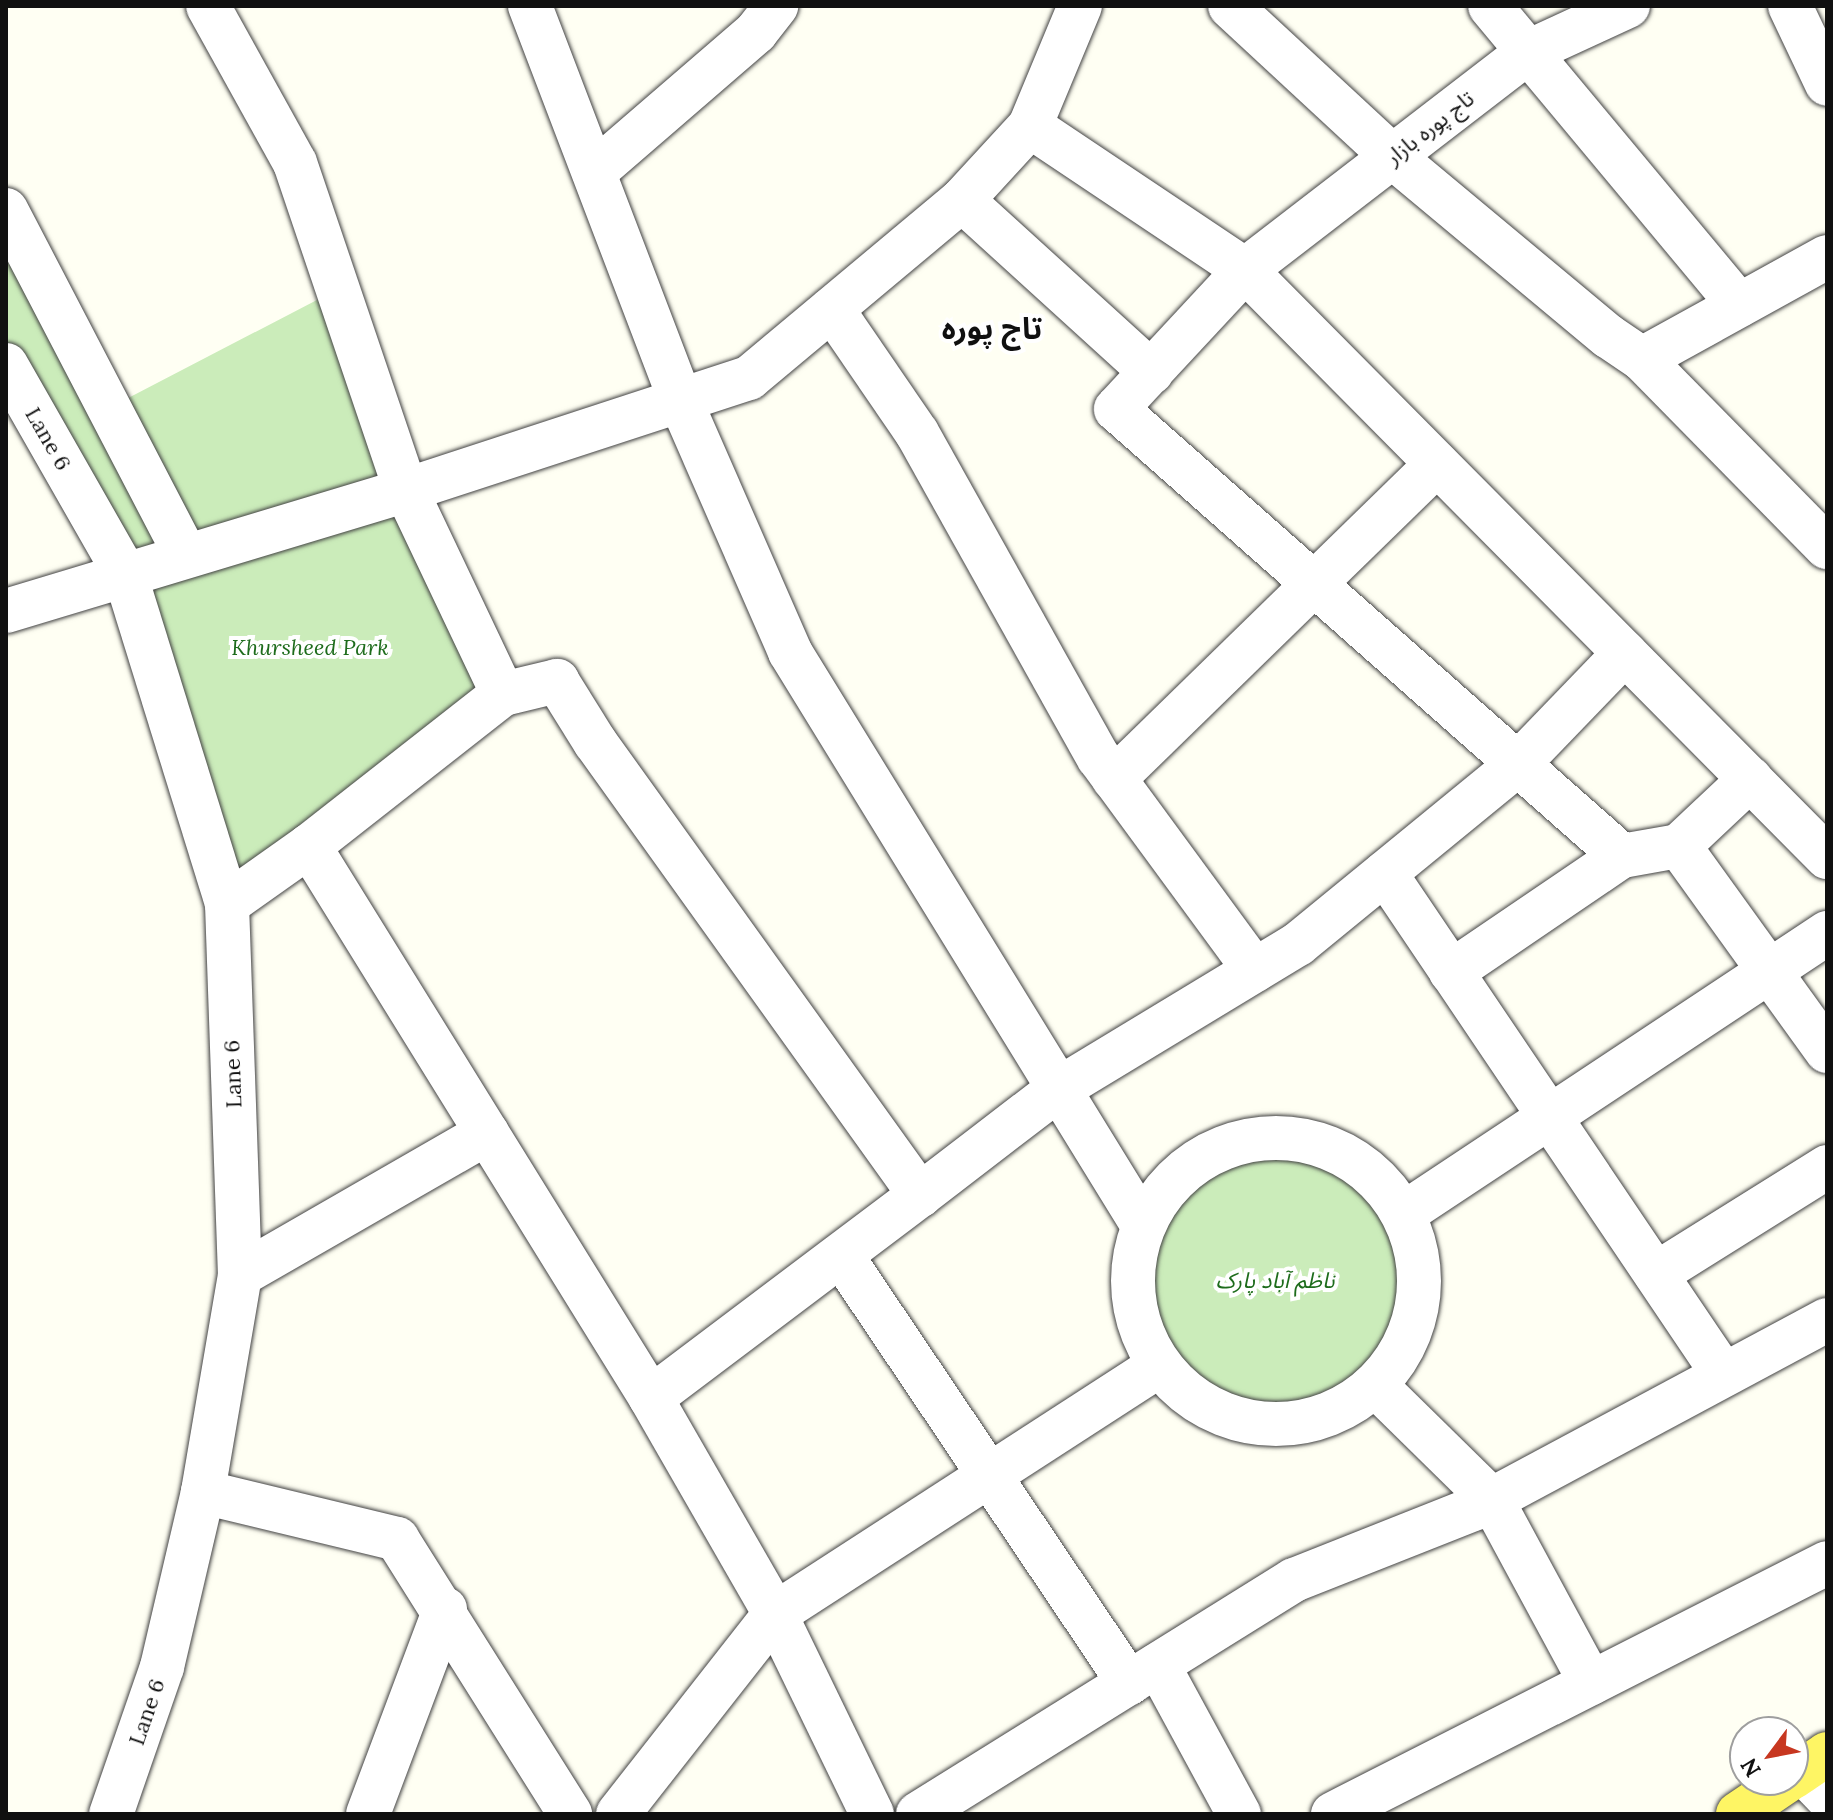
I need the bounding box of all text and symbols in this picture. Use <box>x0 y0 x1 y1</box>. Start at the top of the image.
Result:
street label: تاج پورہ بازار <box>1381 85 1479 171</box>
district label: تاج پورہ <box>942 310 1042 346</box>
street label: Lane 6 <box>19 403 77 475</box>
park label: Khursheed Park <box>231 635 389 661</box>
street label: Lane 6 <box>219 1039 247 1109</box>
park label: ناظم آباد پارک <box>1216 1268 1334 1294</box>
street label: Lane 6 <box>123 1675 171 1749</box>
north arrow <box>1729 1716 1809 1796</box>
text: N <box>1734 1753 1767 1782</box>

